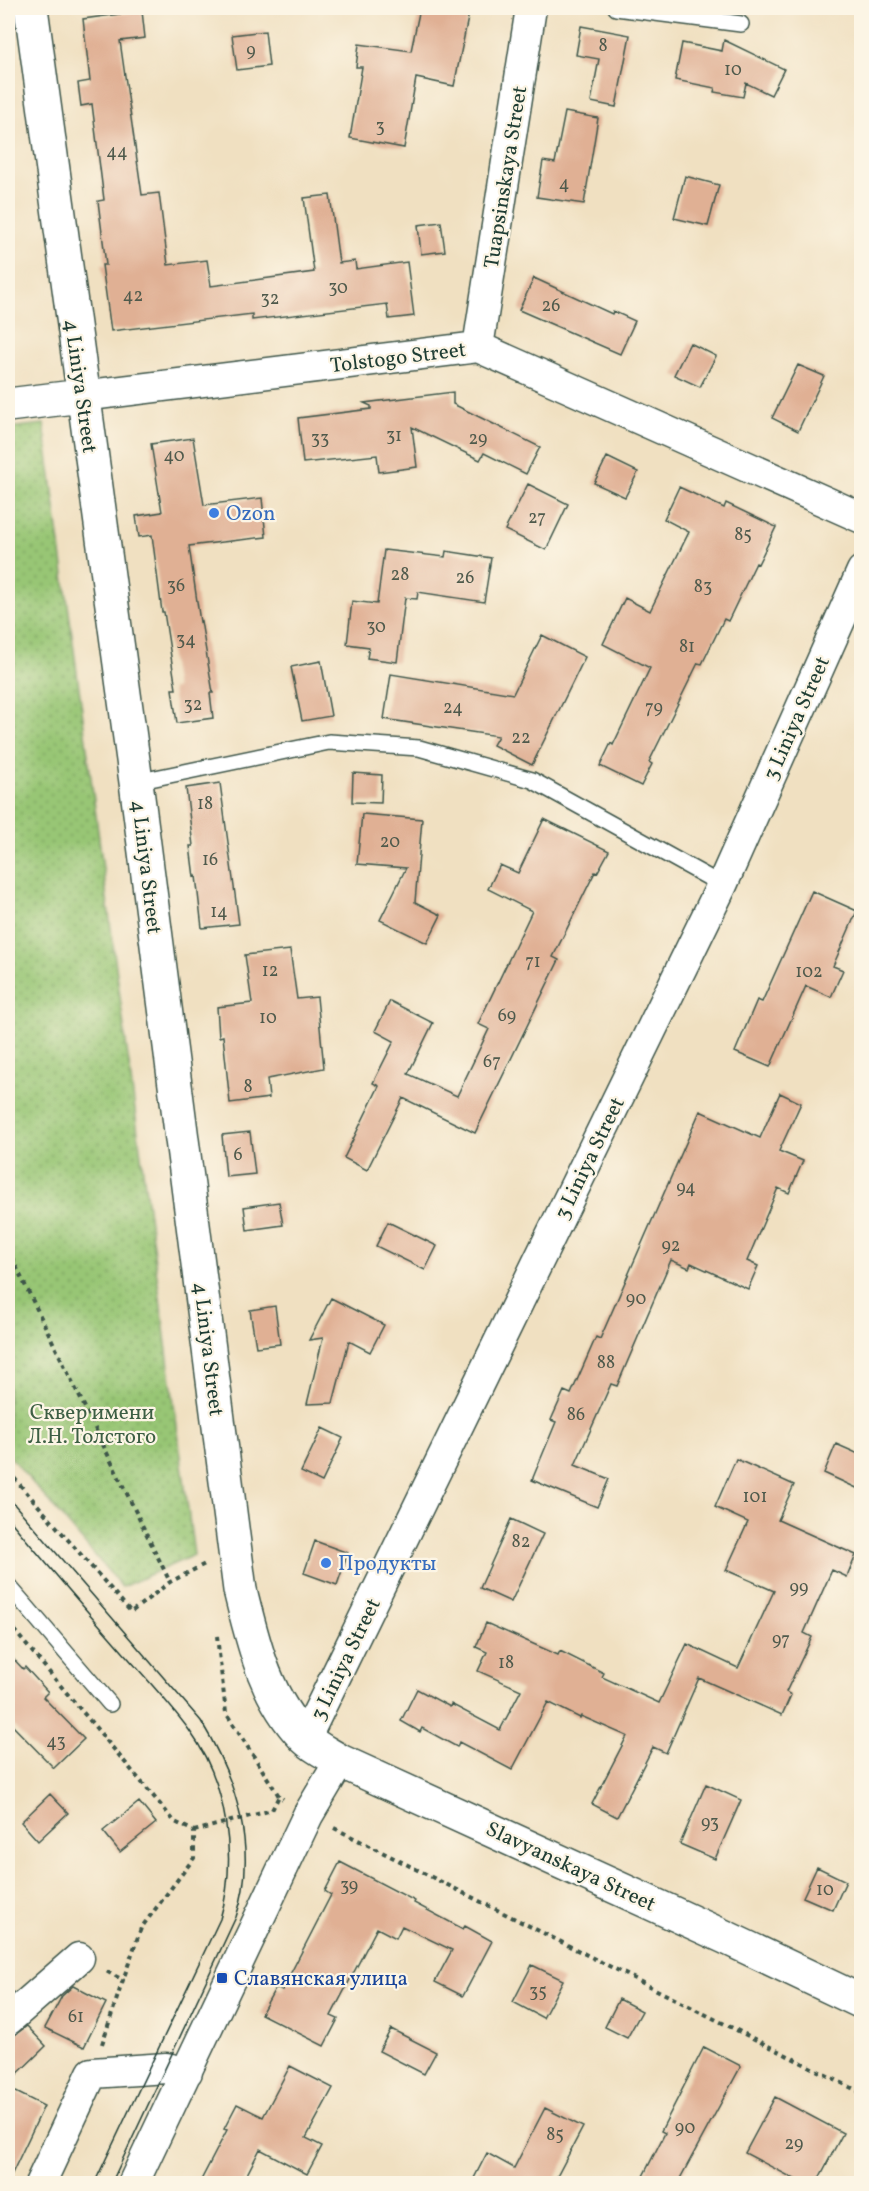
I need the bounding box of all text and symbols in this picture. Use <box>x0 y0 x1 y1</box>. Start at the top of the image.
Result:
house number: 8 <box>598 34 608 59</box>
house number: 9 <box>246 39 256 64</box>
house number: 10 <box>724 58 742 83</box>
street label: Tuapsinskaya Street <box>478 84 535 271</box>
house number: 3 <box>375 115 385 140</box>
house number: 44 <box>106 140 128 165</box>
house number: 4 <box>559 172 569 197</box>
house number: 30 <box>328 276 348 301</box>
house number: 42 <box>123 284 143 309</box>
house number: 32 <box>261 287 279 312</box>
house number: 26 <box>542 294 560 319</box>
street label: 4 Liniya Street <box>56 317 103 455</box>
street label: Tolstogo Street <box>329 336 468 381</box>
house number: 31 <box>386 424 402 449</box>
house number: 33 <box>311 427 329 452</box>
house number: 29 <box>469 427 487 452</box>
house number: 40 <box>163 444 185 469</box>
place label: Ozon <box>226 500 276 529</box>
marker: Ozon <box>207 506 221 520</box>
house number: 27 <box>528 506 546 531</box>
house number: 85 <box>734 523 752 548</box>
house number: 28 <box>391 563 409 588</box>
house number: 26 <box>456 566 474 591</box>
house number: 36 <box>167 574 185 599</box>
house number: 83 <box>694 575 712 600</box>
house number: 30 <box>366 615 386 640</box>
house number: 34 <box>176 628 196 653</box>
house number: 81 <box>679 635 695 660</box>
street label: 3 Liniya Street <box>757 652 838 785</box>
house number: 32 <box>184 693 202 718</box>
house number: 24 <box>443 696 463 721</box>
house number: 79 <box>645 696 663 721</box>
house number: 22 <box>511 726 531 751</box>
house number: 18 <box>197 792 213 817</box>
street label: 4 Liniya Street <box>123 799 168 936</box>
house number: 20 <box>380 830 400 855</box>
house number: 16 <box>202 848 218 873</box>
house number: 14 <box>210 900 228 925</box>
house number: 71 <box>525 950 541 975</box>
house number: 12 <box>262 959 278 984</box>
house number: 102 <box>795 960 823 985</box>
house number: 69 <box>498 1004 516 1029</box>
house number: 10 <box>259 1006 277 1031</box>
house number: 67 <box>483 1050 501 1075</box>
house number: 8 <box>243 1075 253 1100</box>
street label: 3 Liniya Street <box>548 1093 633 1225</box>
house number: 6 <box>233 1143 243 1168</box>
house number: 94 <box>676 1176 696 1201</box>
house number: 92 <box>661 1234 681 1259</box>
street label: 4 Liniya Street <box>185 1281 230 1418</box>
house number: 90 <box>626 1287 646 1312</box>
house number: 88 <box>597 1351 615 1376</box>
park label: Сквер имени Л.Н. Толстого <box>28 1399 156 1452</box>
house number: 86 <box>567 1403 585 1428</box>
house number: 101 <box>743 1485 767 1510</box>
house number: 82 <box>512 1530 530 1555</box>
place label: Продукты <box>338 1550 437 1579</box>
marker: Продукты <box>319 1556 333 1570</box>
house number: 99 <box>790 1576 808 1601</box>
street label: 3 Liniya Street <box>304 1594 389 1726</box>
house number: 97 <box>772 1628 790 1653</box>
house number: 18 <box>498 1651 514 1676</box>
house number: 43 <box>46 1730 66 1755</box>
house number: 93 <box>701 1811 719 1836</box>
street label: Slavyanskaya Street <box>481 1815 660 1919</box>
house number: 39 <box>340 1874 358 1899</box>
house number: 10 <box>816 1878 834 1903</box>
place label: Славянская улица <box>234 1965 408 1994</box>
marker: Славянская улица <box>215 1971 229 1985</box>
house number: 35 <box>529 1980 547 2005</box>
house number: 61 <box>68 2005 84 2030</box>
house number: 90 <box>675 2116 695 2141</box>
house number: 85 <box>546 2123 564 2148</box>
house number: 29 <box>785 2132 803 2157</box>

